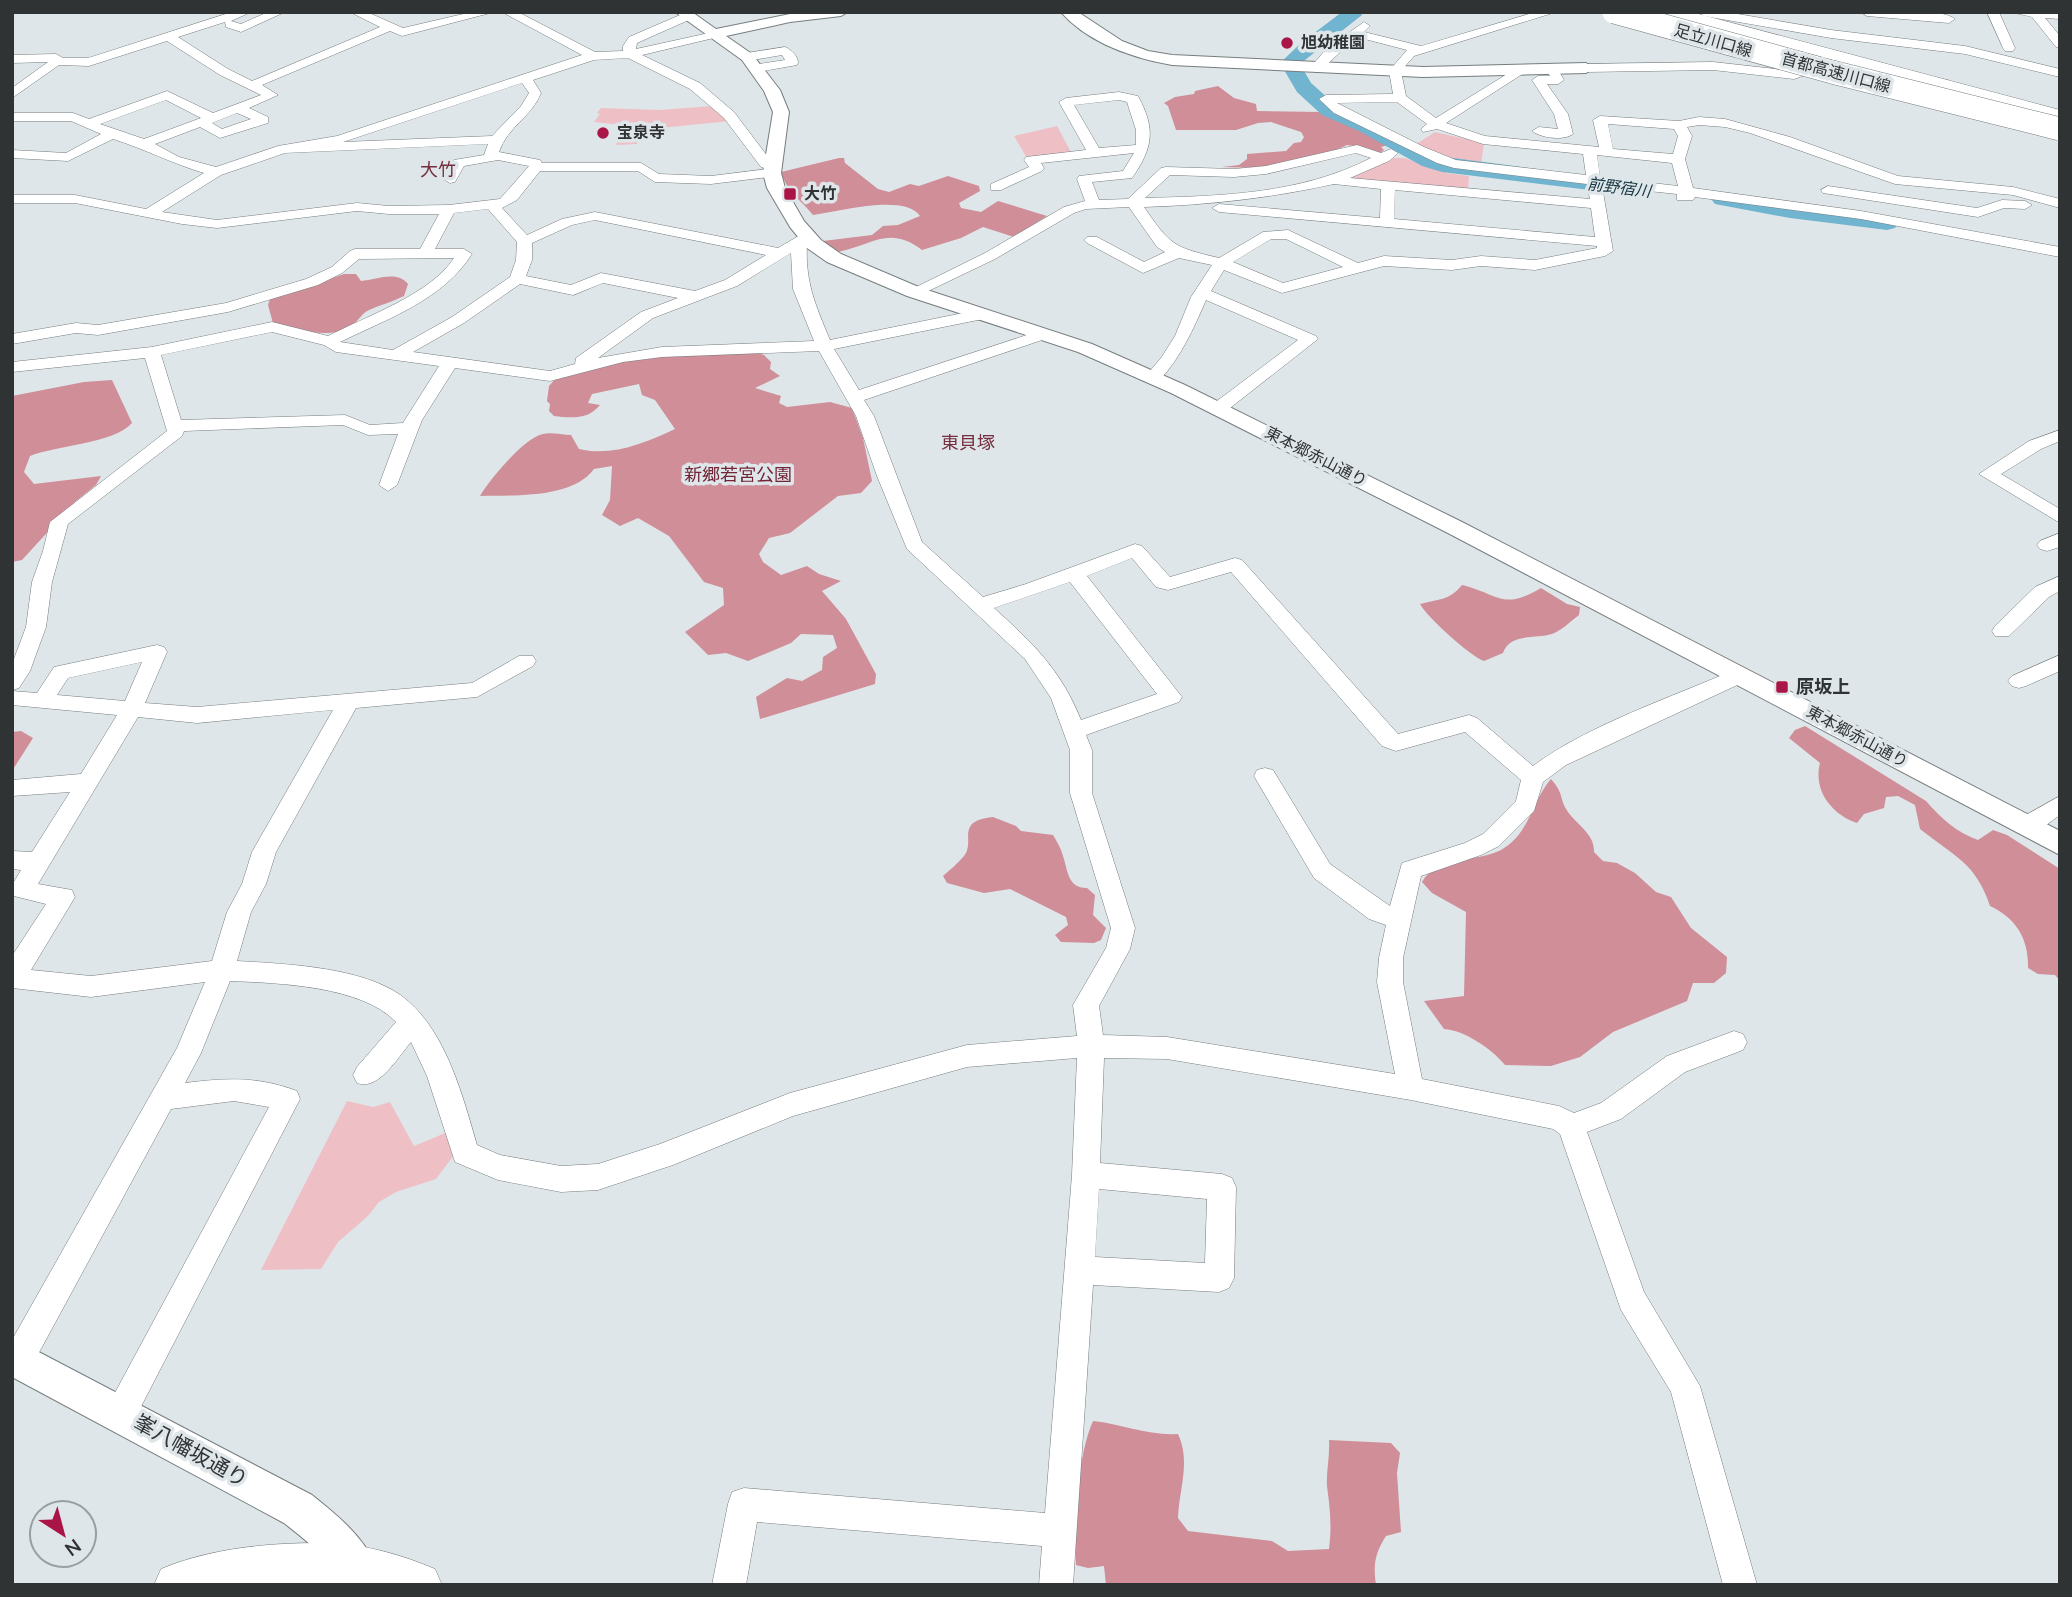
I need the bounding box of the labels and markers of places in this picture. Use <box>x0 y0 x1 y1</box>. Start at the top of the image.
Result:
place label: 旭幼稚園 <box>1301 32 1365 54</box>
marker: 旭幼稚園 <box>1279 35 1295 51</box>
place label: 宝泉寺 <box>617 122 665 144</box>
marker: 宝泉寺 <box>595 125 611 141</box>
place label: 大竹 <box>804 183 836 205</box>
marker: 大竹 <box>782 186 798 202</box>
place label: 原坂上 <box>1796 675 1850 699</box>
marker: 原坂上 <box>1774 679 1790 695</box>

